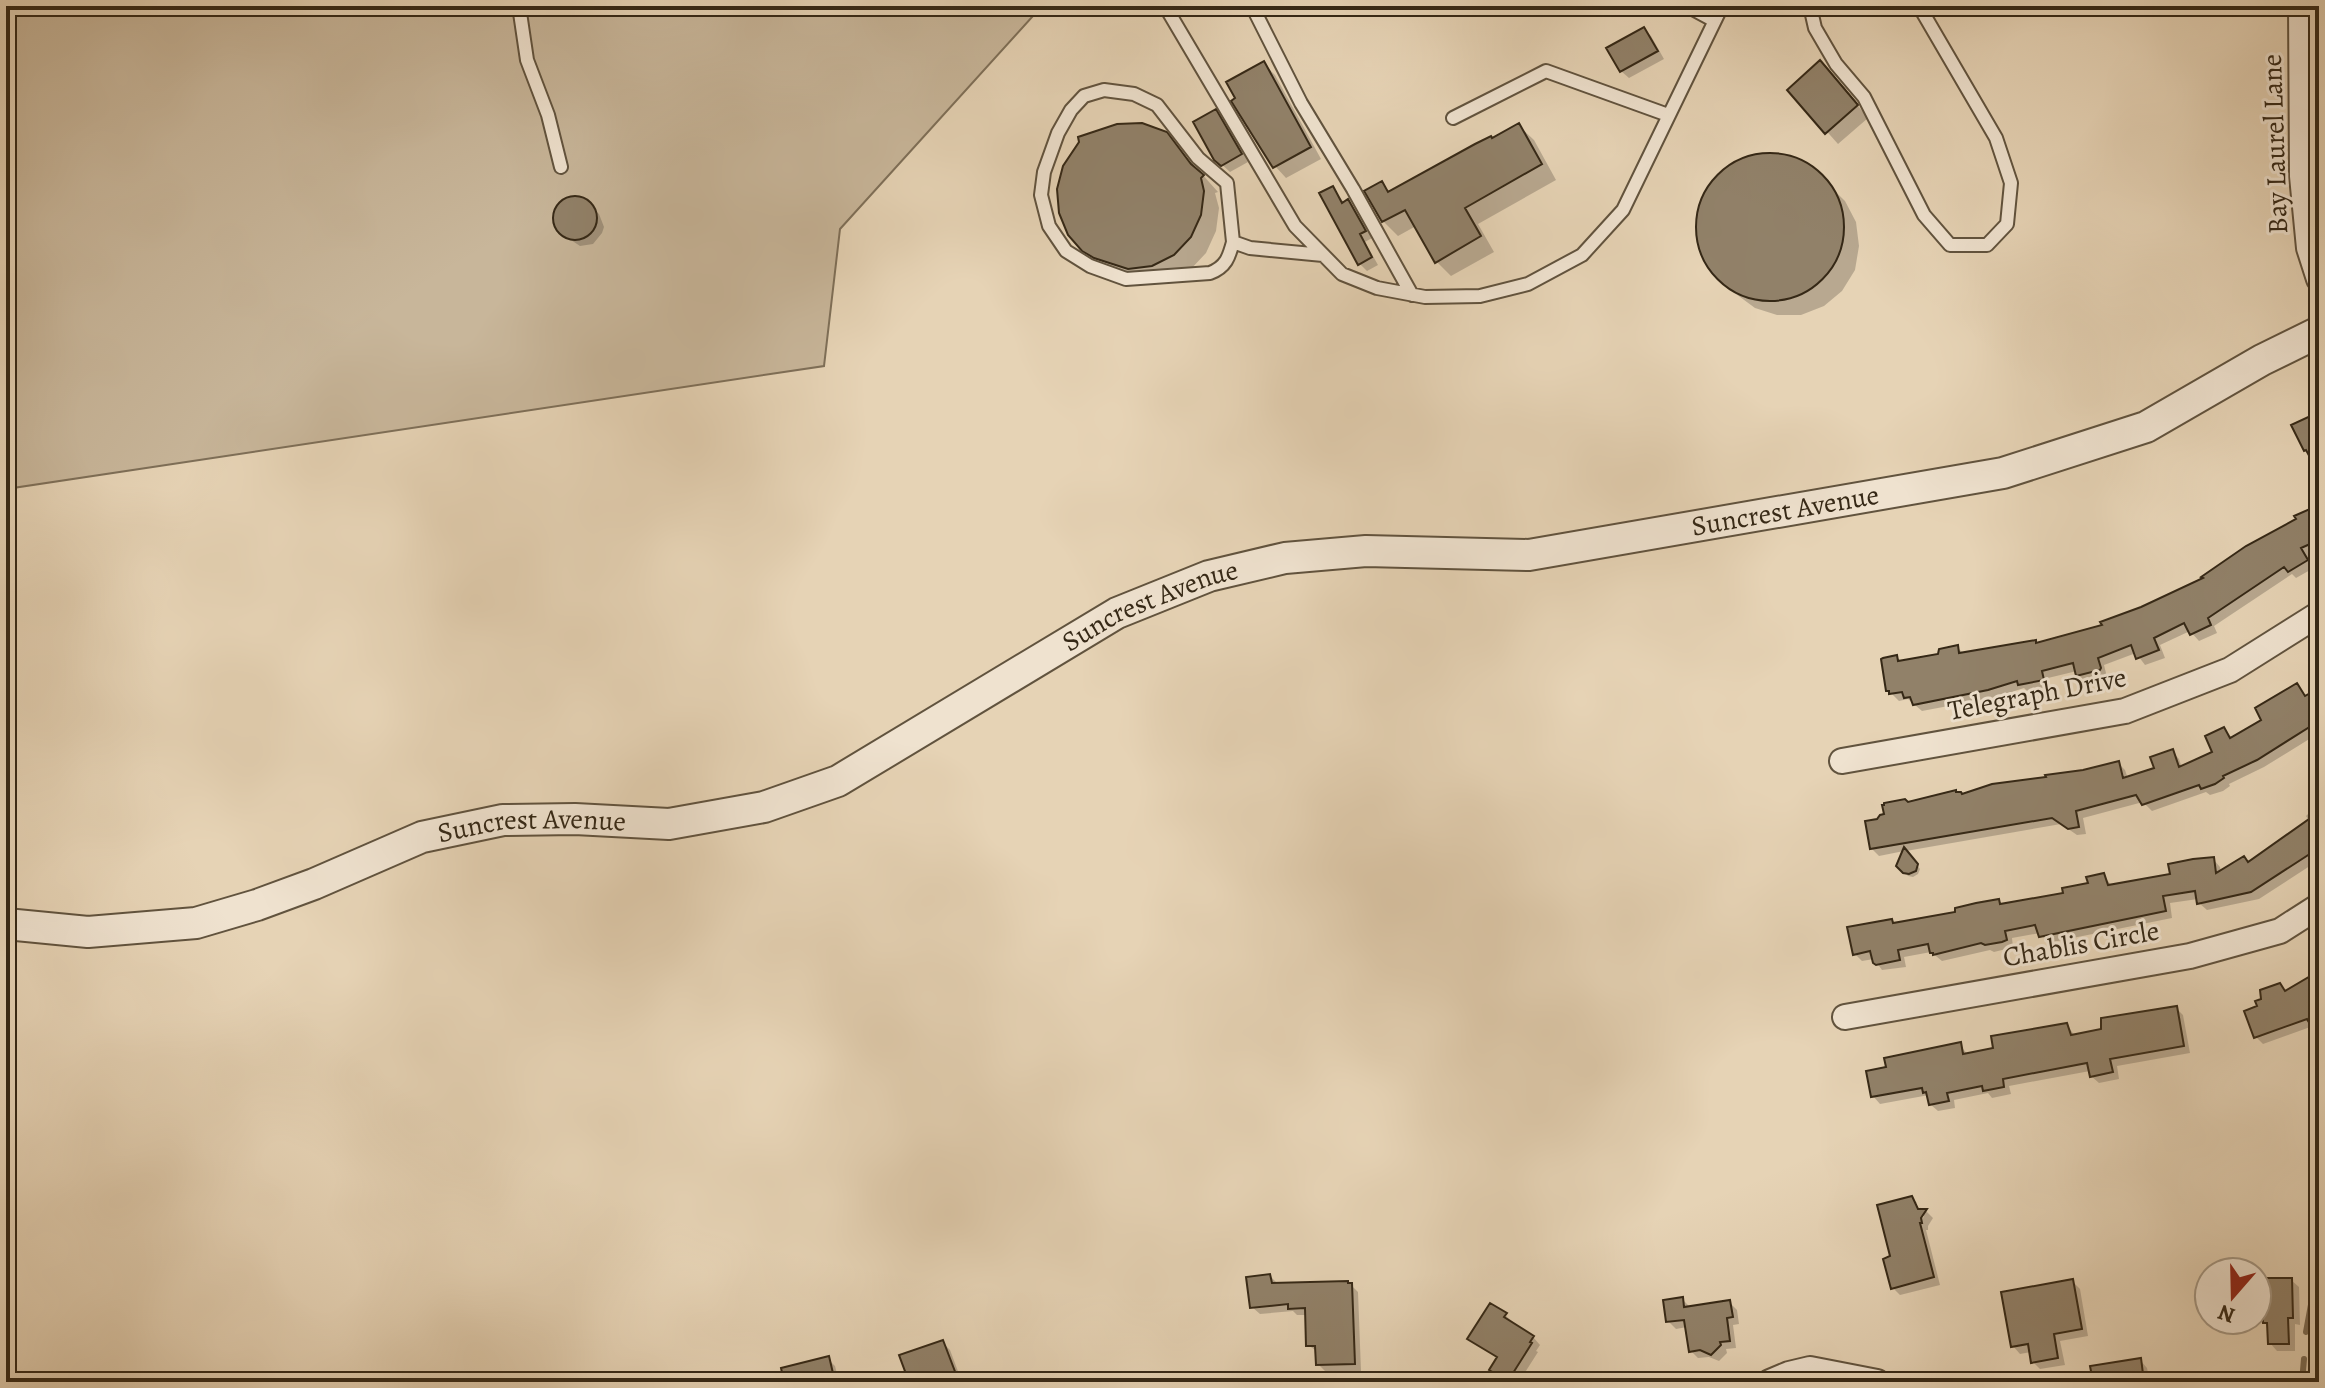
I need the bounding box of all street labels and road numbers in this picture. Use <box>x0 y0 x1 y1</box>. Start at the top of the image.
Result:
street label: Bay Laurel Lane <box>2253 53 2297 235</box>
street label: Suncrest Avenue <box>1688 476 1882 546</box>
street label: Suncrest Avenue <box>1055 551 1242 661</box>
street label: Telegraph Drive <box>1945 658 2129 730</box>
street label: Suncrest Avenue <box>434 800 627 852</box>
street label: Chablis Circle <box>2000 912 2162 976</box>

